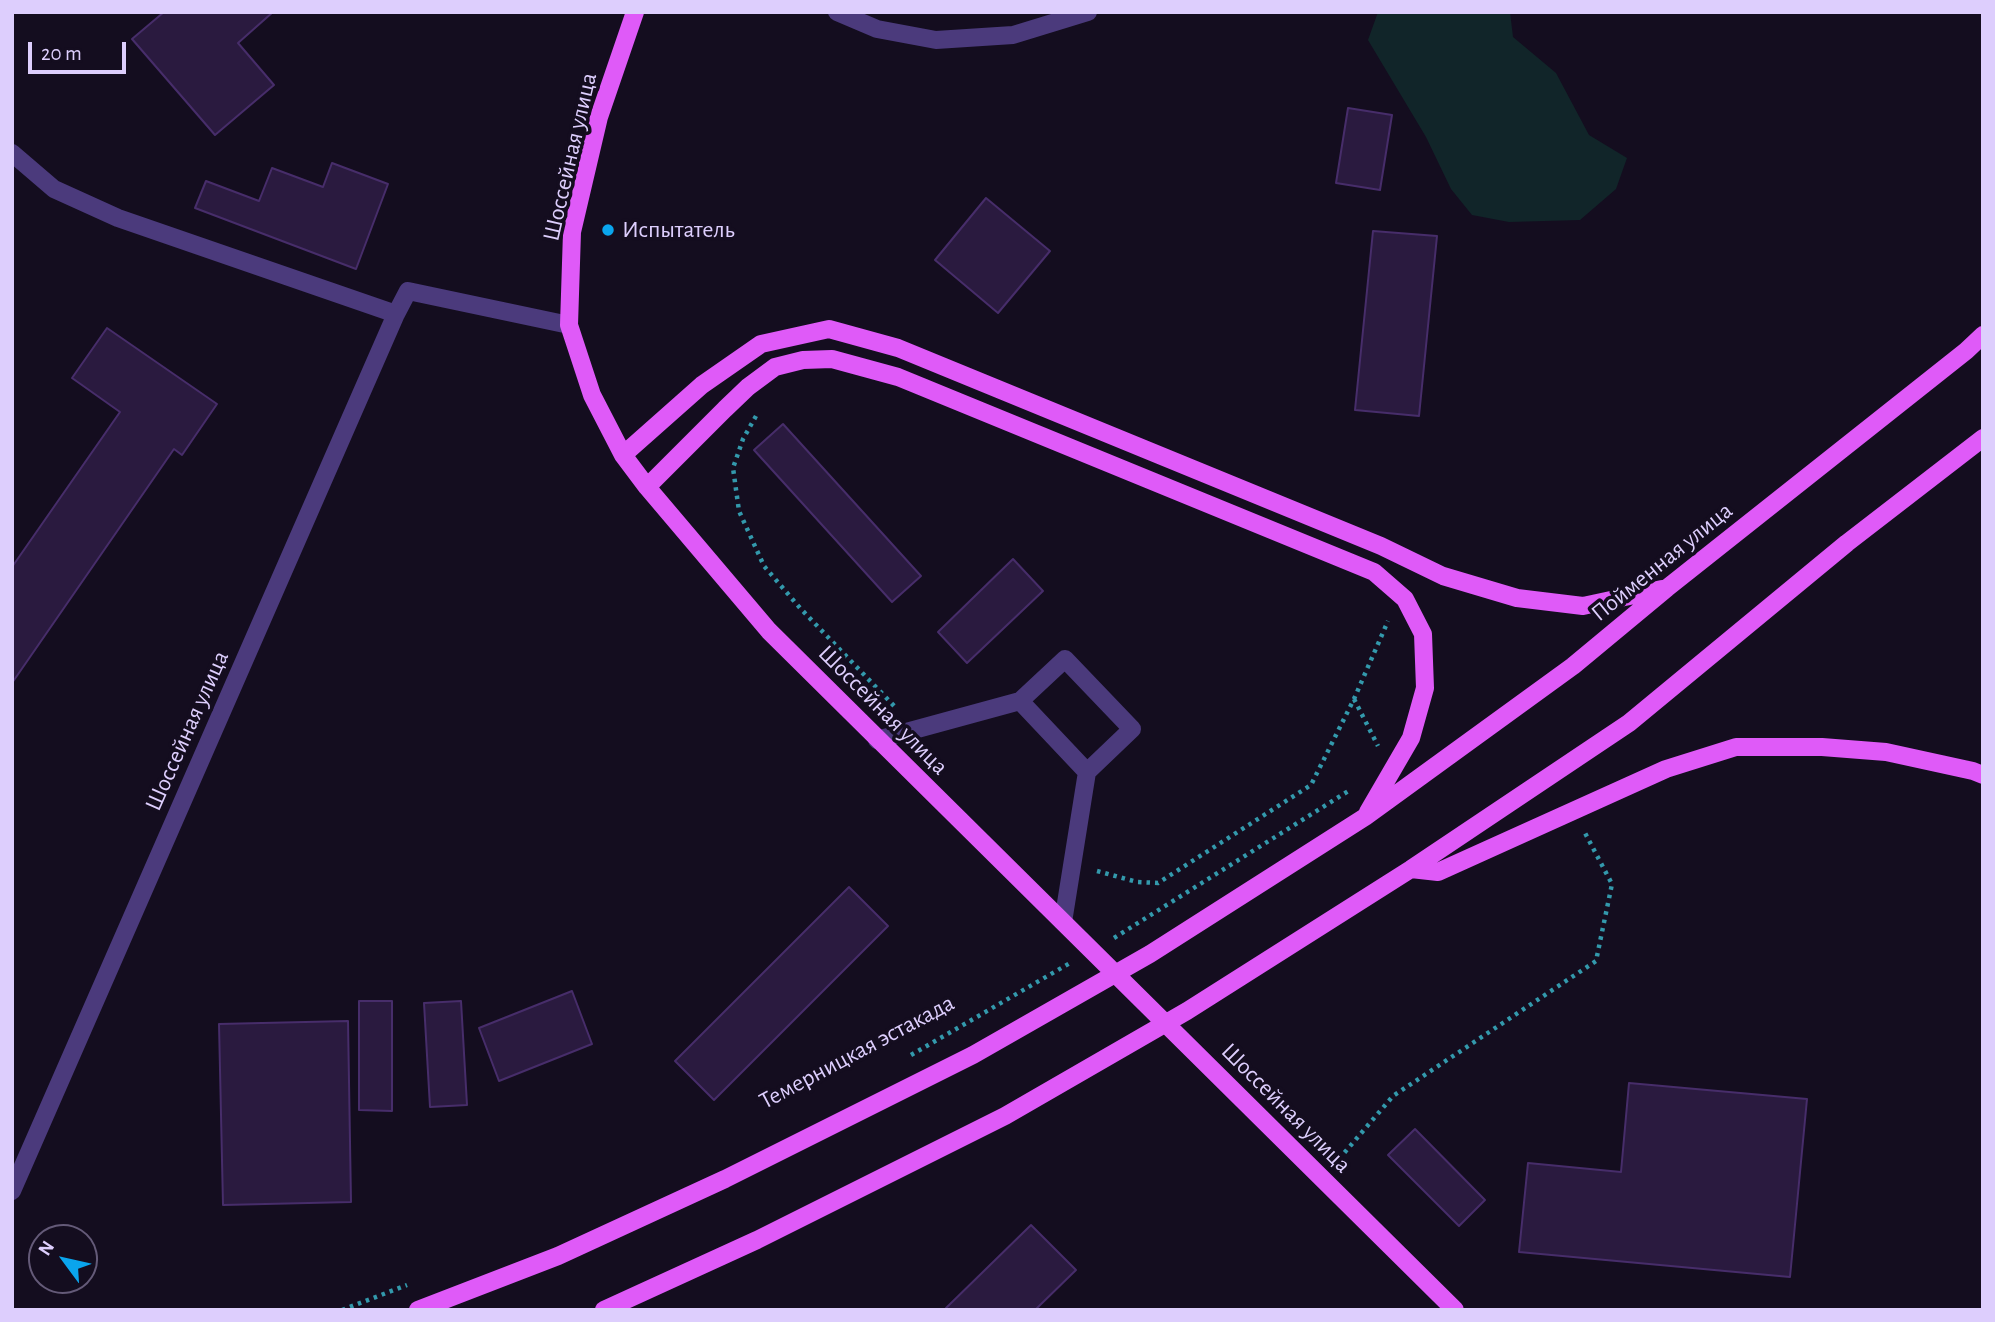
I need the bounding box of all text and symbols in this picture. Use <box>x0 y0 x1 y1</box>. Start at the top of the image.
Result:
scale bar <box>32 28 130 72</box>
text: 20 m <box>41 43 82 64</box>
street label: Шоссейная улица <box>537 70 603 244</box>
place label: Испытатель <box>622 216 735 244</box>
marker: Испытатель <box>600 222 616 238</box>
street label: Пойменная улица <box>1586 496 1738 628</box>
street label: Шоссейная улица <box>812 639 954 781</box>
street label: Шоссейная улица <box>139 646 235 816</box>
street label: Темерницкая эстакада <box>755 988 959 1116</box>
street label: Шоссейная улица <box>1215 1037 1357 1179</box>
north arrow <box>28 1224 98 1294</box>
text: N <box>35 1238 58 1259</box>

